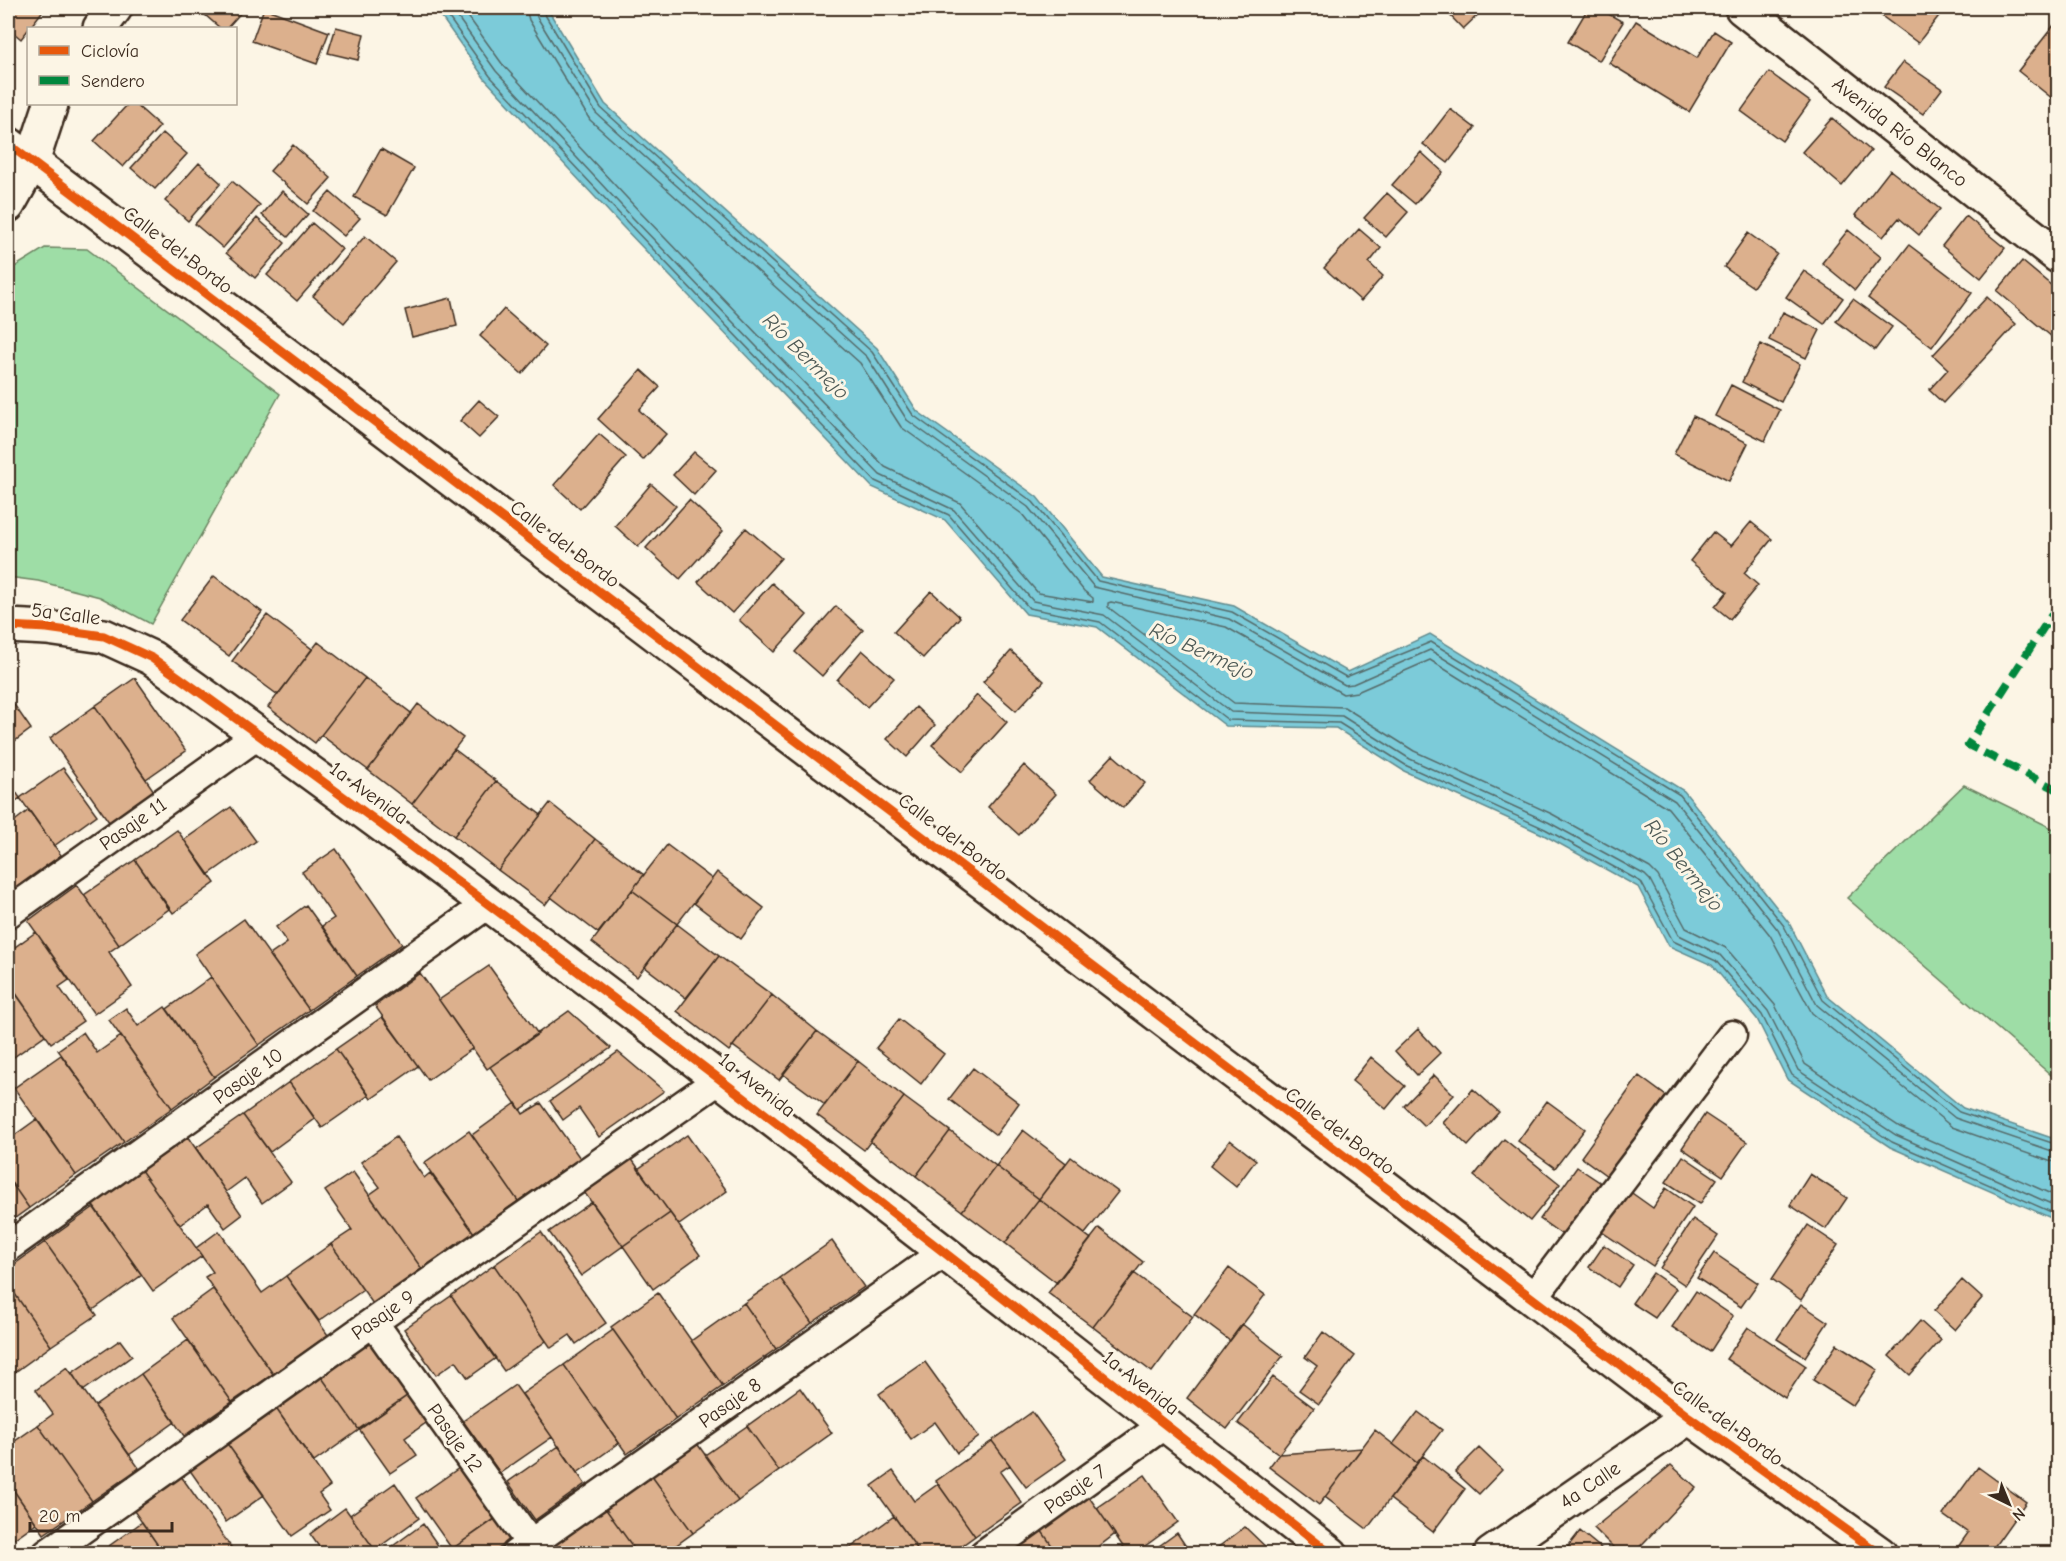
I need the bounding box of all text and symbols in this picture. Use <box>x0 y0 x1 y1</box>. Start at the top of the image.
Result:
legend <box>27 27 237 105</box>
text: Ciclovía <box>81 41 139 62</box>
text: Sendero <box>81 71 145 92</box>
street label: Avenida Río Blanco <box>1828 72 1972 192</box>
street label: Calle del Bordo <box>119 201 237 299</box>
water label: Río Bermejo <box>758 308 854 404</box>
street label: Calle del Bordo <box>506 495 624 593</box>
street label: 5a Calle <box>30 598 102 630</box>
water label: Río Bermejo <box>1146 617 1258 685</box>
street label: 1a Avenida <box>325 757 413 829</box>
street label: Calle del Bordo <box>894 788 1012 886</box>
street label: Pasaje 11 <box>95 793 171 855</box>
water label: Río Bermejo <box>1639 814 1729 916</box>
street label: Pasaje 10 <box>209 1043 287 1109</box>
street label: 1a Avenida <box>714 1048 800 1122</box>
street label: Calle del Bordo <box>1281 1082 1399 1180</box>
street label: Pasaje 9 <box>347 1285 419 1345</box>
street label: 1a Avenida <box>1098 1346 1184 1420</box>
street label: Pasaje 8 <box>694 1373 766 1433</box>
street label: Calle del Bordo <box>1668 1375 1788 1471</box>
street label: Pasaje 12 <box>422 1399 488 1477</box>
street label: 4a Calle <box>1555 1456 1625 1514</box>
street label: Pasaje 7 <box>1040 1459 1111 1519</box>
north arrow <box>1979 1474 2039 1534</box>
scale bar <box>30 1495 172 1533</box>
text: N <box>2009 1504 2029 1524</box>
text: 20 m <box>39 1506 80 1527</box>

